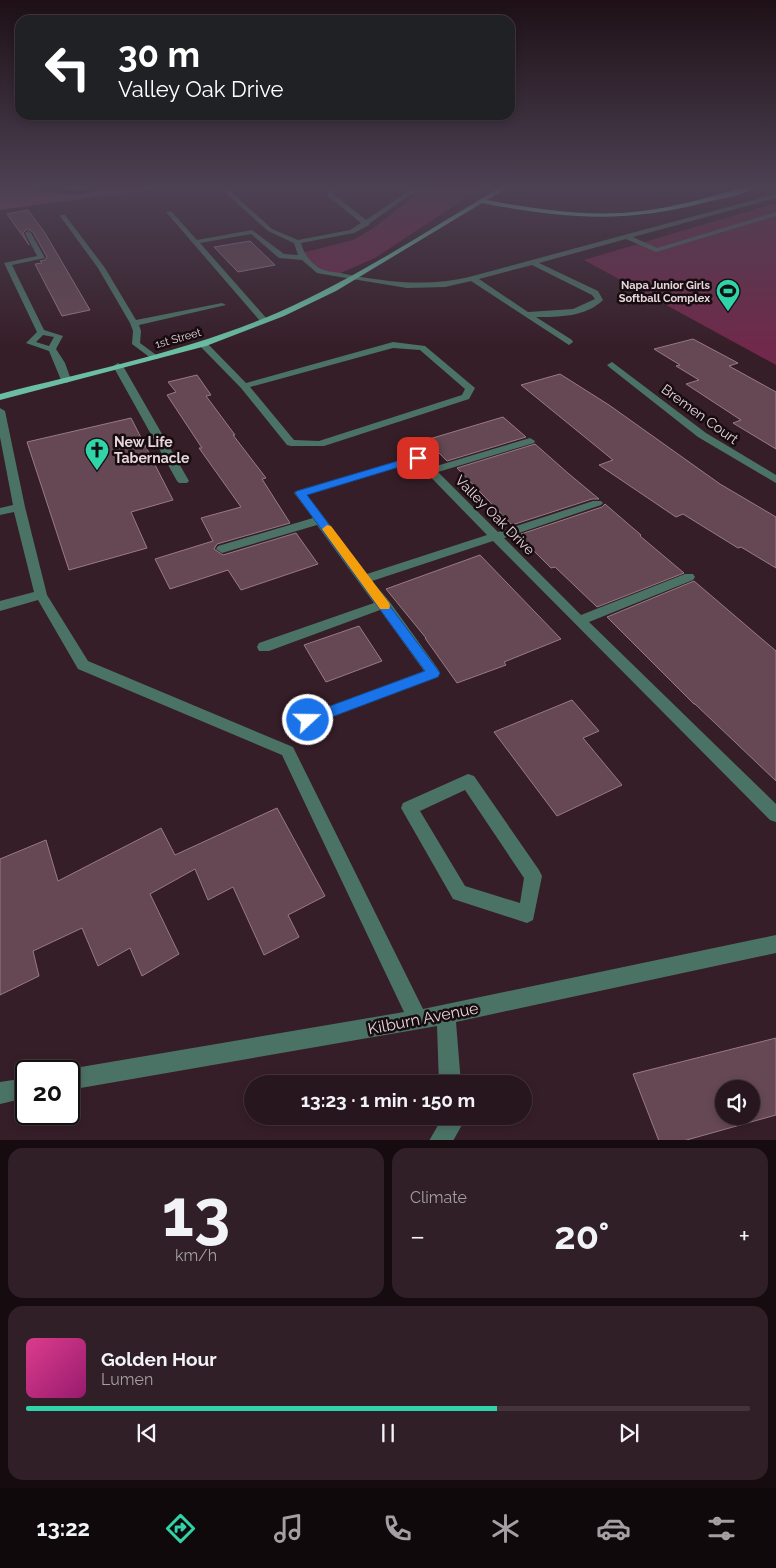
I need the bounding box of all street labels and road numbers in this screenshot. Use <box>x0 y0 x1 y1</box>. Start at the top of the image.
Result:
street label: 1st Street <box>154 326 203 351</box>
street label: Bremen Court <box>659 381 742 447</box>
street label: Valley Oak Drive <box>452 472 538 558</box>
street label: Kilburn Avenue <box>366 998 480 1039</box>

